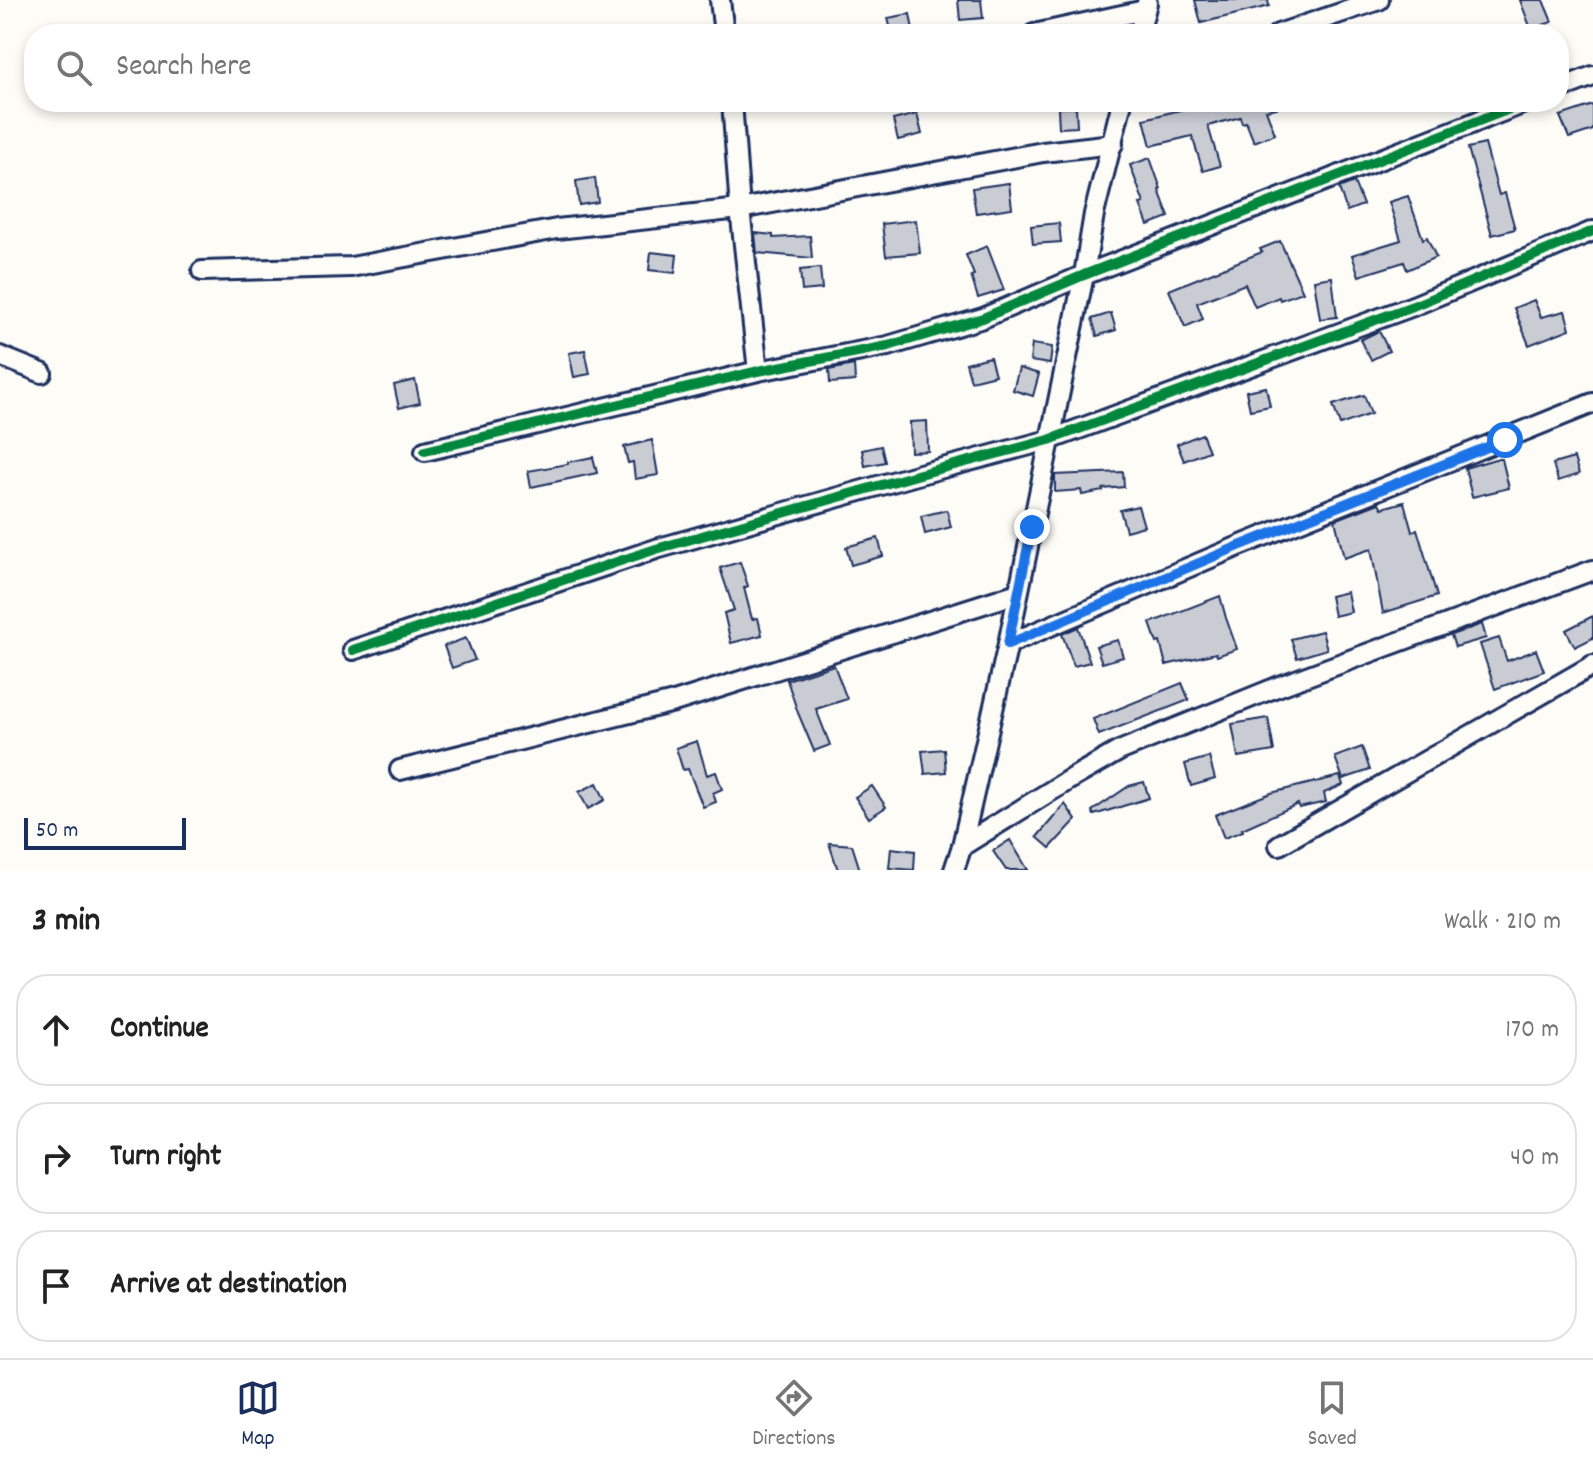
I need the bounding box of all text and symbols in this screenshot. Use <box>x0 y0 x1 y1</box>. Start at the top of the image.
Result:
search box <box>24 24 1569 112</box>
icon: search <box>52 46 96 90</box>
text: Search here <box>116 47 252 90</box>
route start <box>1487 422 1523 458</box>
route end <box>1014 509 1050 545</box>
scale bar <box>24 814 186 850</box>
text: 50 m <box>36 816 78 847</box>
text: 3 min <box>32 898 100 947</box>
text: Walk · 210 m <box>1444 904 1561 941</box>
icon: ahead <box>34 1008 78 1052</box>
text: Continue <box>110 1009 209 1052</box>
text: 170 m <box>1505 1012 1559 1049</box>
icon: right <box>34 1136 78 1180</box>
text: Turn right <box>110 1137 221 1180</box>
text: 40 m <box>1510 1140 1559 1177</box>
icon: arrive <box>34 1264 78 1308</box>
text: Arrive at destination <box>110 1265 347 1308</box>
tab: Map <box>236 1376 280 1455</box>
tab: Directions <box>752 1376 836 1455</box>
tab: Saved <box>1308 1376 1357 1455</box>

